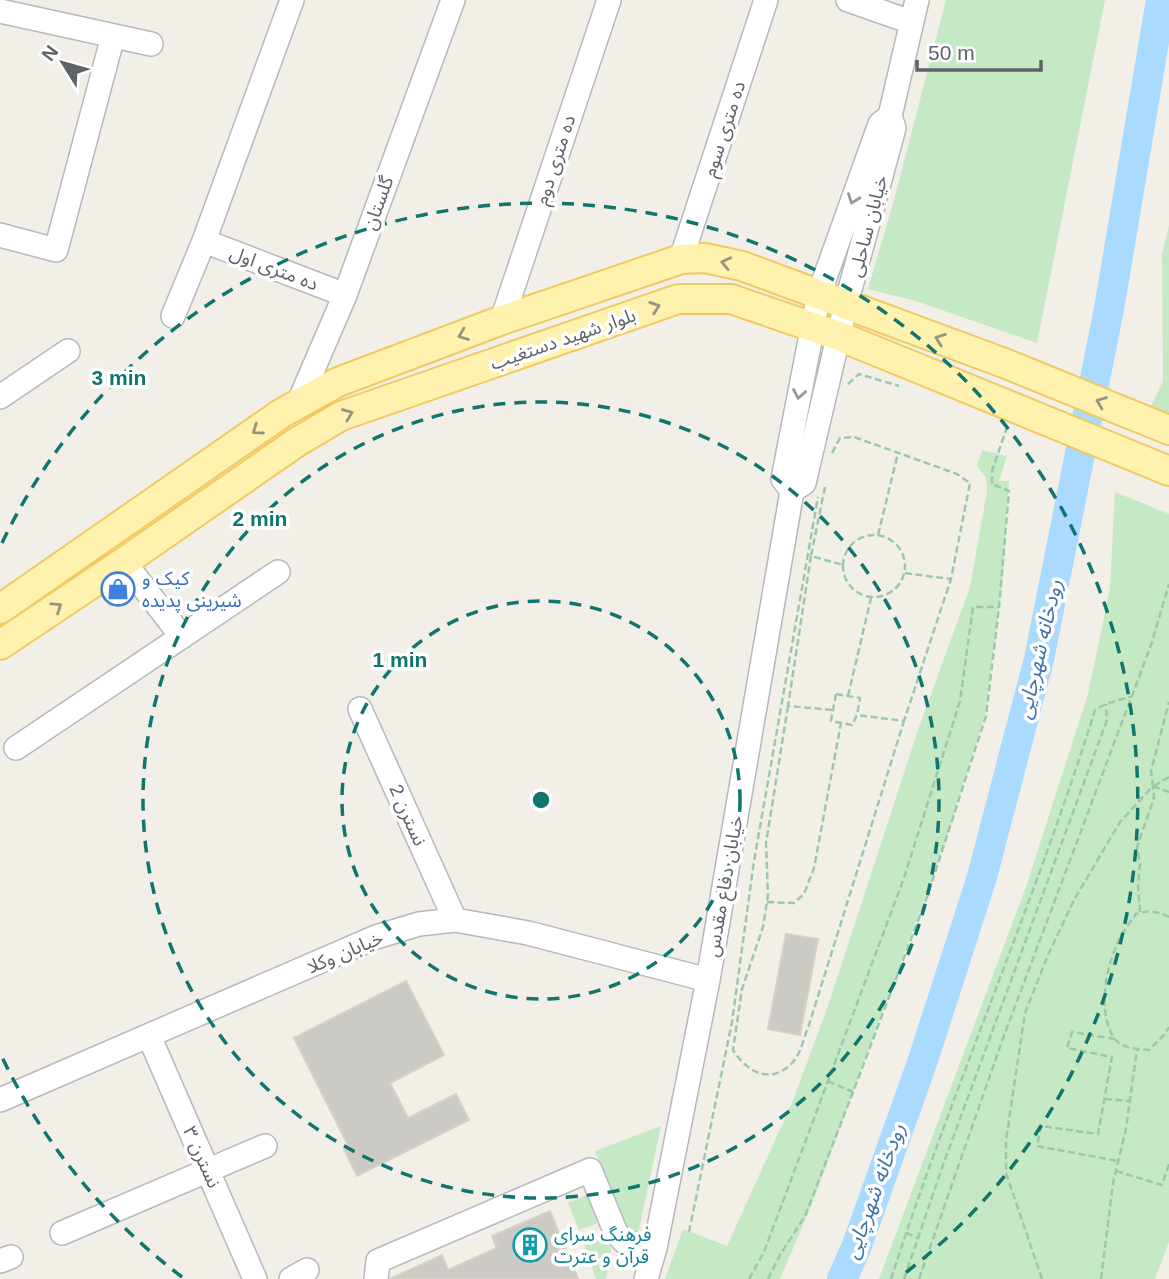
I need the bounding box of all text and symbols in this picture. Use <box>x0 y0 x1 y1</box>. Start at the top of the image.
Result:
north arrow <box>28 28 98 98</box>
scale bar <box>917 28 1041 72</box>
text: N <box>37 41 62 65</box>
text: 50 m <box>928 41 975 64</box>
street label: ده متری سوم <box>699 78 753 181</box>
street label: ده متری دوم <box>531 112 583 209</box>
street label: گلستان <box>359 172 398 233</box>
street label: خیابان ساحلی <box>844 173 893 279</box>
one-way arrow <box>847 192 861 204</box>
street label: ده متری اول <box>227 242 321 295</box>
one-way arrow <box>720 256 732 271</box>
one-way arrow <box>649 301 661 315</box>
street label: بلوار شهید دستغیب <box>488 304 639 375</box>
one-way arrow <box>457 326 469 340</box>
one-way arrow <box>935 333 947 347</box>
text: 3 min <box>92 366 146 389</box>
one-way arrow <box>792 388 807 400</box>
one-way arrow <box>1096 397 1108 411</box>
one-way arrow <box>341 409 353 423</box>
one-way arrow <box>252 422 265 434</box>
text: 2 min <box>233 507 287 530</box>
place label: کیک و شیرینی پدیده <box>142 568 242 613</box>
shop icon: کیک و شیرینی پدیده <box>99 570 137 608</box>
water label: رودخانه شهرچایی <box>1012 577 1069 722</box>
one-way arrow <box>49 603 62 616</box>
text: 1 min <box>373 648 427 671</box>
street label: نسترن 2 <box>384 781 431 849</box>
centre of rings <box>529 788 553 812</box>
street label: خیابان دفاع مقدس <box>701 814 750 959</box>
street label: خیابان وکلا <box>304 927 387 978</box>
water label: رودخانه شهرچایی <box>839 1120 912 1263</box>
street label: نسترن ۳ <box>178 1123 225 1191</box>
place label: فرهنگ سرای قرآن و عترت <box>554 1224 651 1268</box>
building icon: فرهنگ سرای قرآن و عترت <box>511 1226 549 1264</box>

